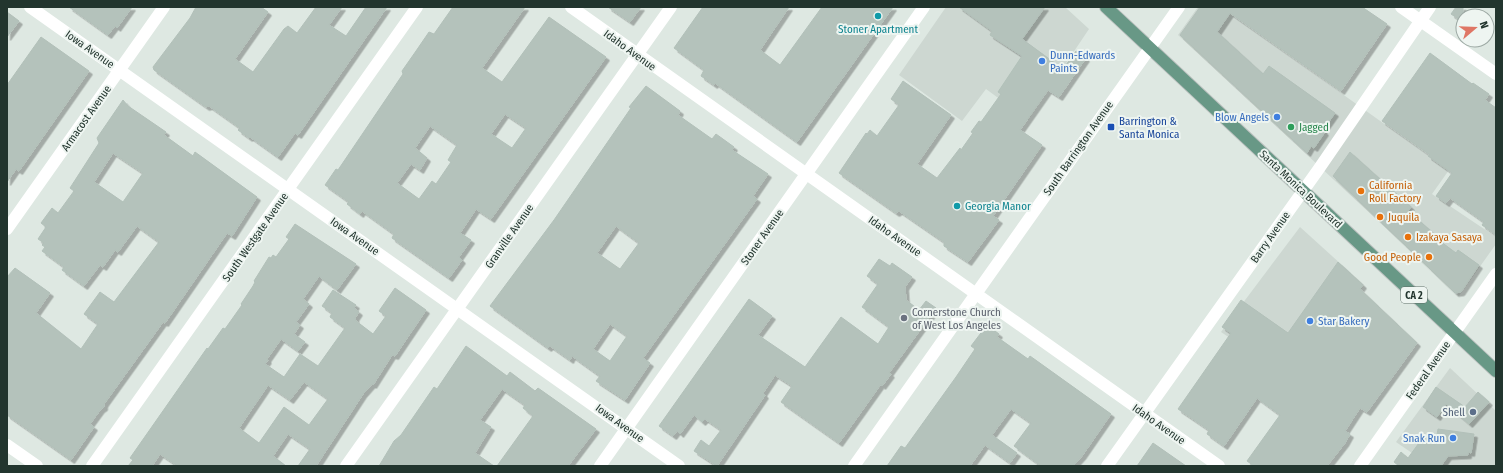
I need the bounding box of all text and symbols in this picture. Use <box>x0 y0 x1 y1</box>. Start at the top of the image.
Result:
north arrow <box>1455 8 1495 48</box>
marker: Stoner Apartment <box>873 11 883 21</box>
text: N <box>1477 20 1491 30</box>
place label: Stoner Apartment <box>838 23 918 36</box>
street label: Idaho Avenue <box>601 27 658 74</box>
street label: Iowa Avenue <box>63 28 117 71</box>
place label: Dunn-Edwards Paints <box>1050 49 1116 75</box>
marker: Dunn-Edwards Paints <box>1037 56 1047 66</box>
street label: Armacost Avenue <box>59 83 114 154</box>
street label: South Barrington Avenue <box>1041 99 1116 198</box>
place label: Blow Angels <box>1215 111 1269 124</box>
marker: Blow Angels <box>1272 112 1282 122</box>
place label: Barrington & Santa Monica <box>1119 115 1179 141</box>
place label: Jagged <box>1299 121 1329 134</box>
marker: Barrington & Santa Monica <box>1106 122 1116 132</box>
marker: Jagged <box>1286 122 1296 132</box>
street label: Santa Monica Boulevard <box>1257 148 1345 231</box>
place label: California Roll Factory <box>1369 179 1421 205</box>
marker: California Roll Factory <box>1356 186 1366 196</box>
street label: South Westgate Avenue <box>220 190 291 284</box>
place label: Georgia Manor <box>965 200 1031 213</box>
marker: Georgia Manor <box>952 201 962 211</box>
street label: Granville Avenue <box>482 202 536 271</box>
street label: Stoner Avenue <box>738 207 786 268</box>
street label: Barry Avenue <box>1248 209 1293 265</box>
place label: Juquila <box>1388 211 1419 224</box>
marker: Juquila <box>1375 212 1385 222</box>
street label: Idaho Avenue <box>866 213 924 259</box>
street label: Iowa Avenue <box>328 215 382 258</box>
place label: Izakaya Sasaya <box>1416 231 1482 244</box>
marker: Izakaya Sasaya <box>1403 232 1413 242</box>
place label: Good People <box>1364 251 1421 264</box>
marker: Good People <box>1424 252 1434 262</box>
road number: CA 2 <box>1401 287 1427 303</box>
place label: Cornerstone Church of West Los Angeles <box>912 306 1001 332</box>
marker: Cornerstone Church of West Los Angeles <box>899 313 909 323</box>
place label: Star Bakery <box>1318 315 1369 328</box>
marker: Star Bakery <box>1305 316 1315 326</box>
street label: Federal Avenue <box>1403 338 1453 402</box>
street label: Iowa Avenue <box>593 401 646 445</box>
street label: Idaho Avenue <box>1130 401 1188 447</box>
place label: Shell <box>1443 406 1465 419</box>
marker: Shell <box>1468 407 1478 417</box>
place label: Snak Run <box>1403 432 1445 445</box>
marker: Snak Run <box>1448 433 1458 443</box>

